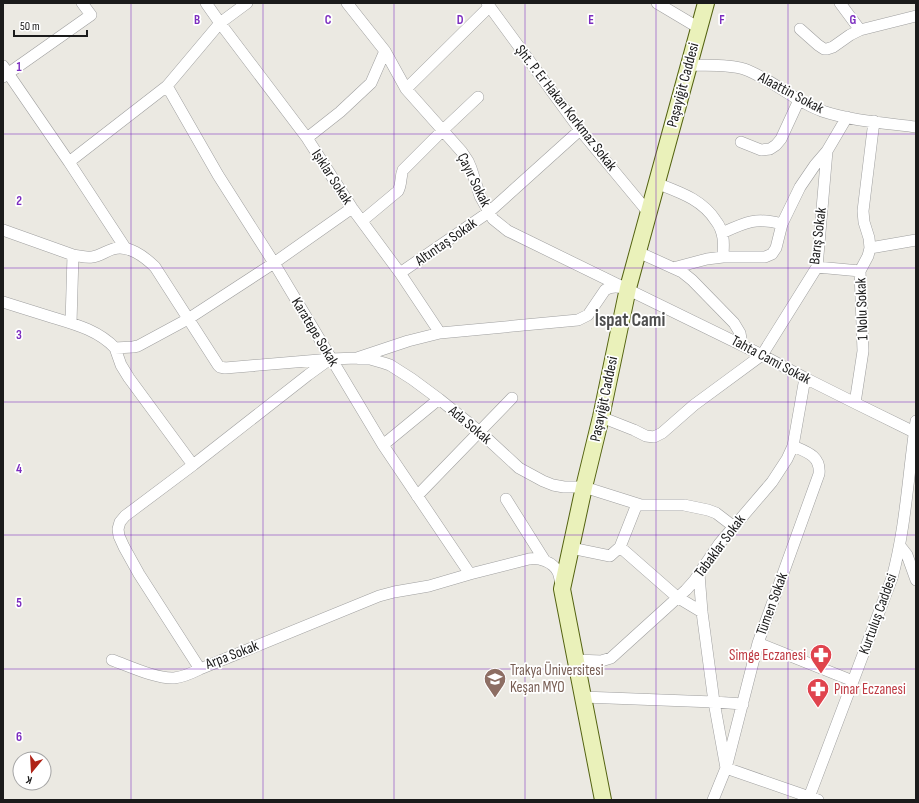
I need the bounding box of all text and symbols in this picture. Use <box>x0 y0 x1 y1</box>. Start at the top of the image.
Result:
scale bar <box>14 12 87 38</box>
text: B <box>194 12 200 28</box>
text: C <box>325 12 332 28</box>
text: D <box>457 12 464 28</box>
text: E <box>588 12 594 28</box>
text: F <box>719 12 725 28</box>
text: G <box>850 12 857 28</box>
text: 50 m <box>20 19 40 34</box>
street label: Paşayiğit Caddesi <box>663 40 703 129</box>
street label: Şht. P. Er Hakan Korkmaz Sokak <box>511 41 621 175</box>
text: 1 <box>16 59 22 75</box>
street label: Alaattin Sokak <box>754 67 827 118</box>
street label: Işıklar Sokak <box>307 146 357 208</box>
street label: Çayır Sokak <box>453 150 495 210</box>
text: 2 <box>16 193 22 209</box>
street label: Barış Sokak <box>805 206 831 266</box>
street label: Altıntaş Sokak <box>411 214 481 271</box>
street label: 1 Nolu Sokak <box>851 277 873 341</box>
street label: Karatepe Sokak <box>287 294 343 370</box>
district label: İspat Cami <box>595 309 665 332</box>
text: 3 <box>16 327 22 343</box>
street label: Tahta Cami Sokak <box>728 331 814 389</box>
street label: Paşayiğit Caddesi <box>586 354 622 443</box>
street label: Ada Sokak <box>444 401 496 449</box>
text: 4 <box>16 461 22 477</box>
street label: Tabaklar Sokak <box>690 511 750 581</box>
street label: Tümen Sokak <box>752 570 792 638</box>
street label: Kurtuluş Caddesi <box>855 571 901 657</box>
text: 5 <box>16 595 22 611</box>
street label: Arpa Sokak <box>202 636 261 674</box>
pharmacy icon: Simge Eczanesi <box>808 642 834 675</box>
place label: Simge Eczanesi <box>729 646 806 665</box>
place label: Trakya Üniversitesi Keşan MYO <box>510 661 604 697</box>
school or university icon: Trakya Üniversitesi Keşan MYO <box>482 666 508 699</box>
pharmacy icon: Pınar Eczanesi <box>805 676 831 709</box>
place label: Pınar Eczanesi <box>834 680 906 699</box>
text: 6 <box>16 729 22 745</box>
north arrow <box>12 751 52 791</box>
text: K <box>24 773 34 787</box>

